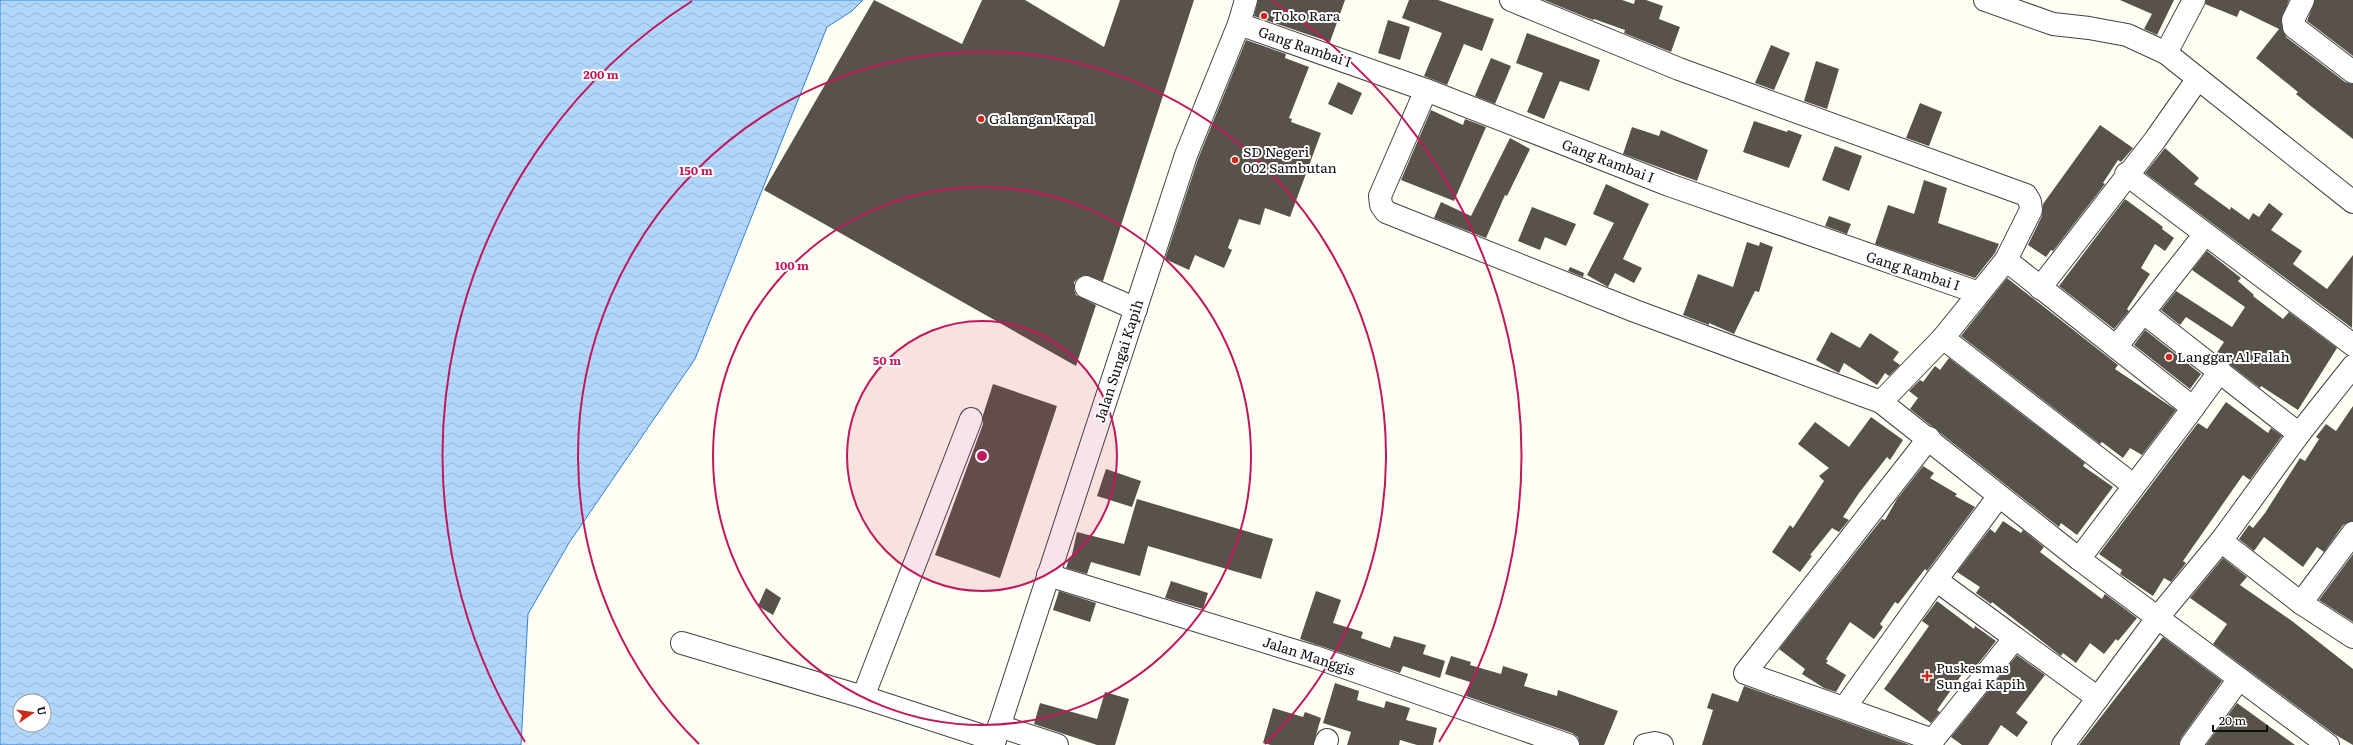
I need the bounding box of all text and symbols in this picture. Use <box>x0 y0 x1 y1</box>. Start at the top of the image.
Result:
place label: Toko Rara <box>1272 5 1341 25</box>
marker: Toko Rara <box>1259 11 1269 21</box>
street label: Gang Rambai I <box>1256 21 1355 71</box>
text: 200 m <box>583 65 619 83</box>
place label: Galangan Kapal <box>989 108 1095 128</box>
marker: Galangan Kapal <box>976 114 986 124</box>
street label: Gang Rambai I <box>1559 133 1657 187</box>
place label: SD Negeri 002 Sambutan <box>1243 141 1337 177</box>
marker: SD Negeri 002 Sambutan <box>1230 155 1240 165</box>
text: 150 m <box>679 161 713 179</box>
street label: Gang Rambai I <box>1864 245 1963 295</box>
text: 100 m <box>775 256 809 274</box>
street label: Jalan Sungai Kapih <box>1089 297 1147 425</box>
place label: Langgar Al Falah <box>2177 346 2290 366</box>
text: 50 m <box>873 351 901 369</box>
marker: Langgar Al Falah <box>2164 352 2174 362</box>
centre of rings <box>975 449 989 463</box>
street label: Jalan Manggis <box>1261 631 1358 679</box>
place label: Puskesmas Sungai Kapih <box>1936 657 2025 693</box>
marker: Puskesmas Sungai Kapih <box>1921 670 1933 682</box>
north arrow <box>12 693 52 733</box>
text: U <box>34 705 52 717</box>
scale bar <box>2213 707 2267 733</box>
text: 20 m <box>2219 711 2246 729</box>

